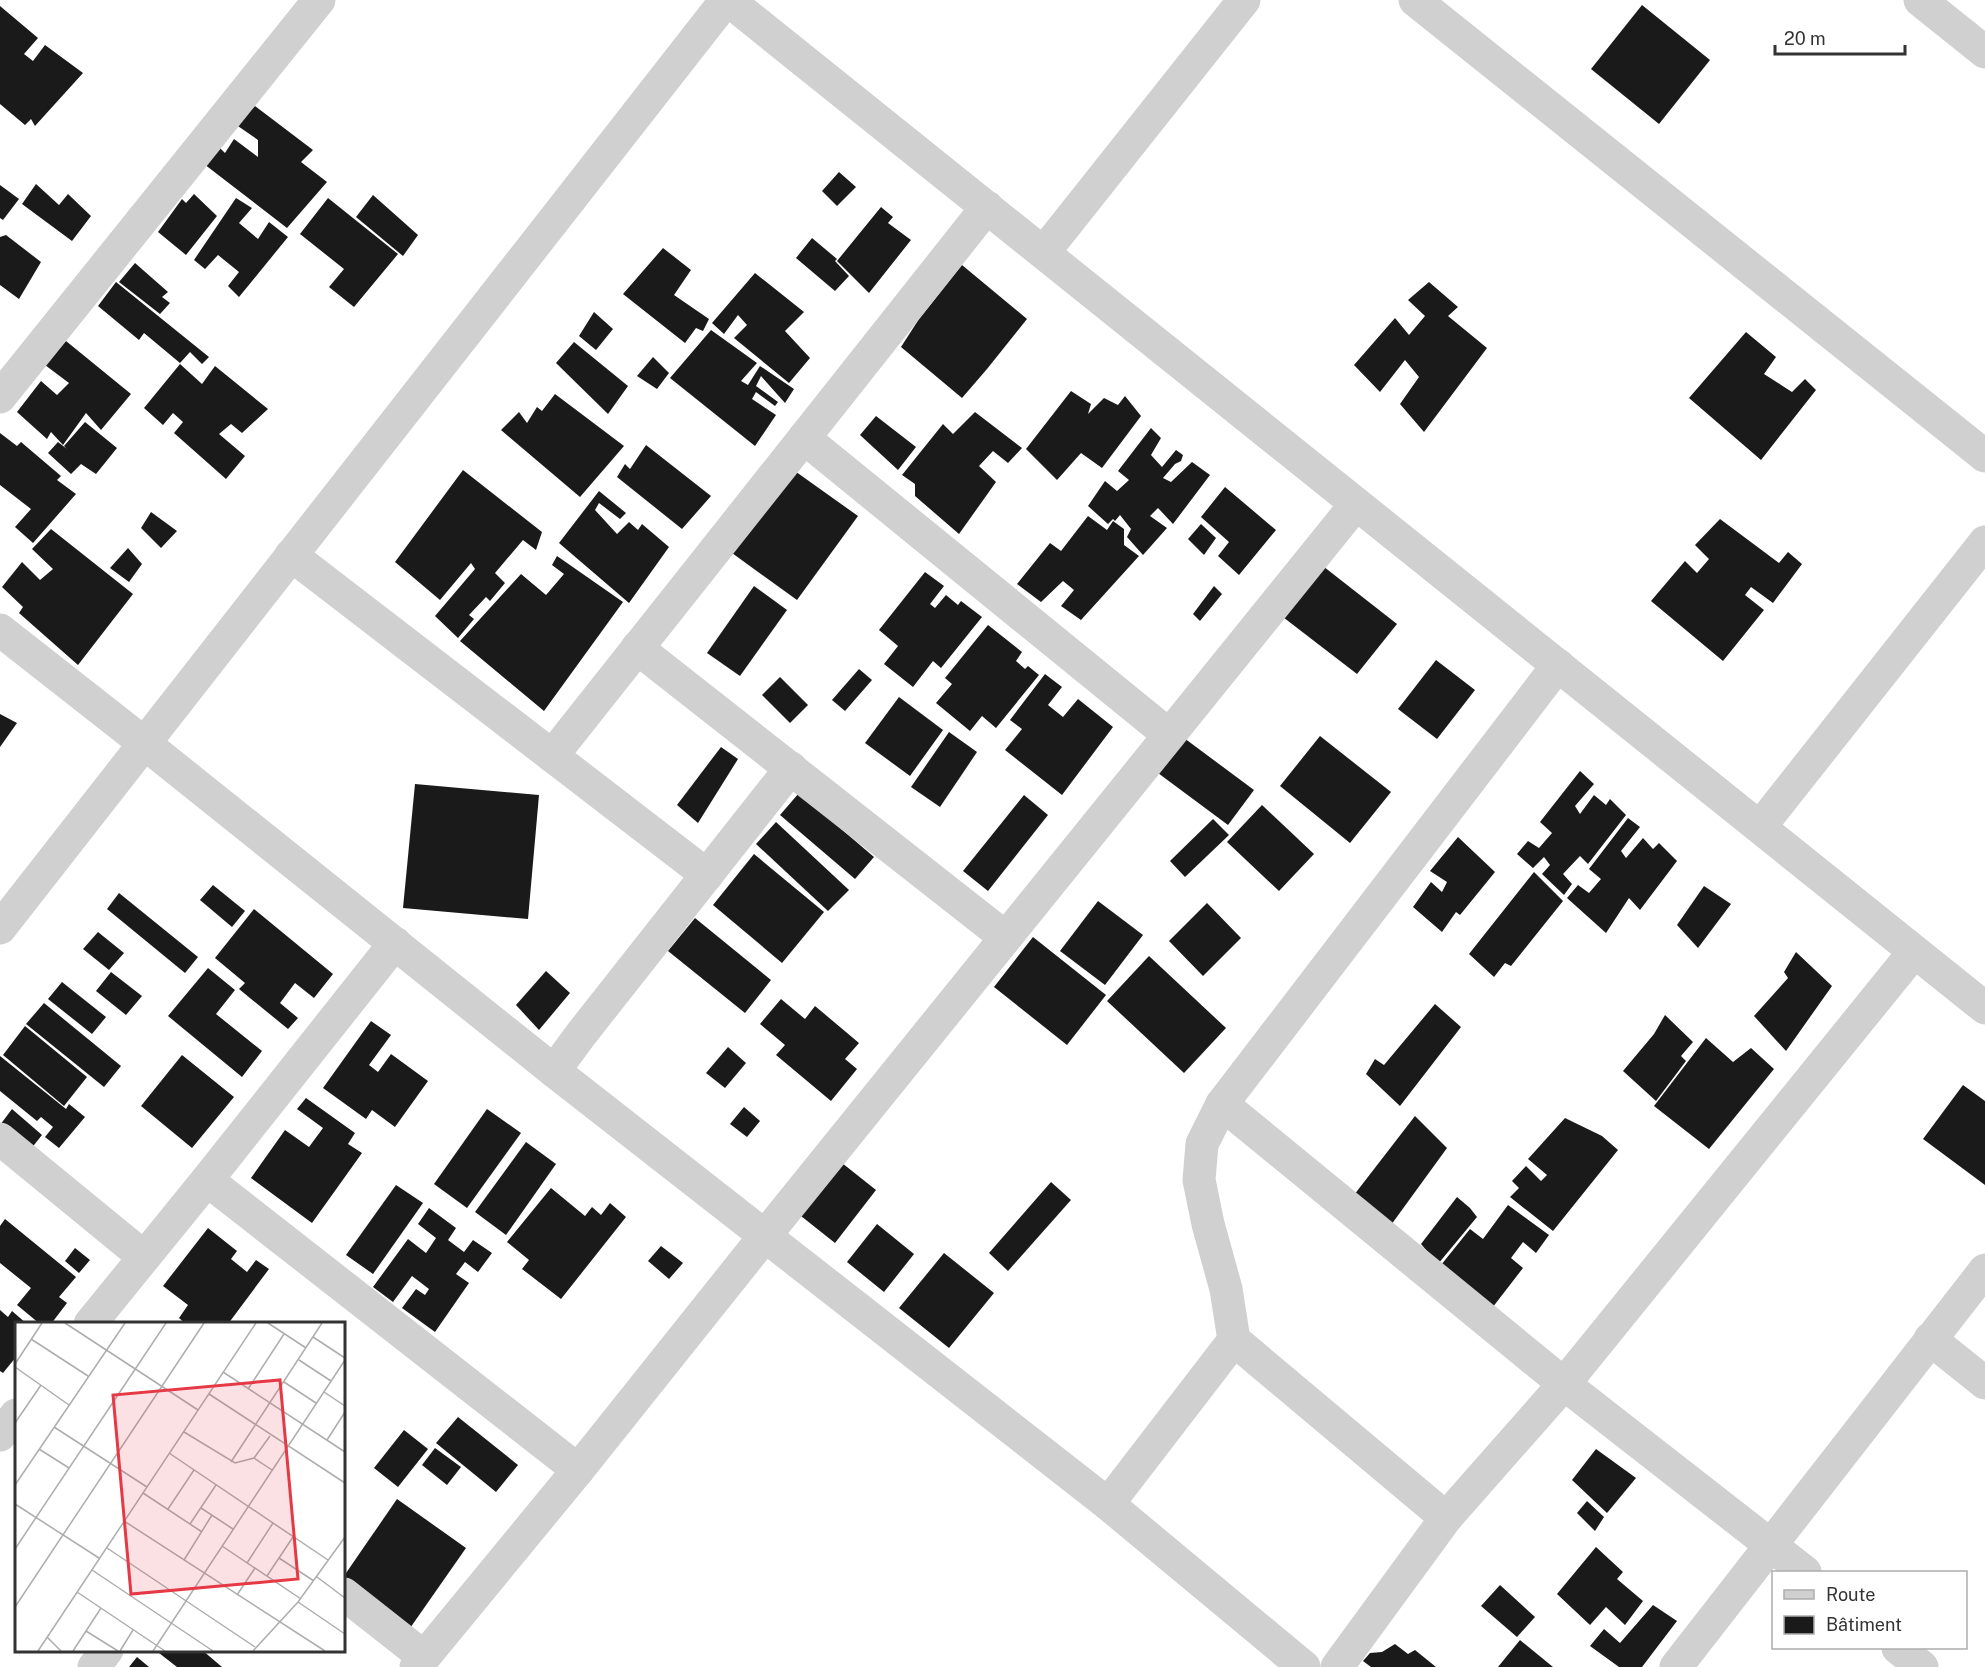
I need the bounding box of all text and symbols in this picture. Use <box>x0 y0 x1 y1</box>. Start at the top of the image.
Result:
scale bar <box>1775 18 1906 56</box>
text: 20 m <box>1784 28 1826 49</box>
inset map <box>15 1322 345 1652</box>
legend <box>1772 1571 1967 1649</box>
text: Route <box>1826 1584 1875 1605</box>
text: Bâtiment <box>1826 1614 1902 1635</box>

